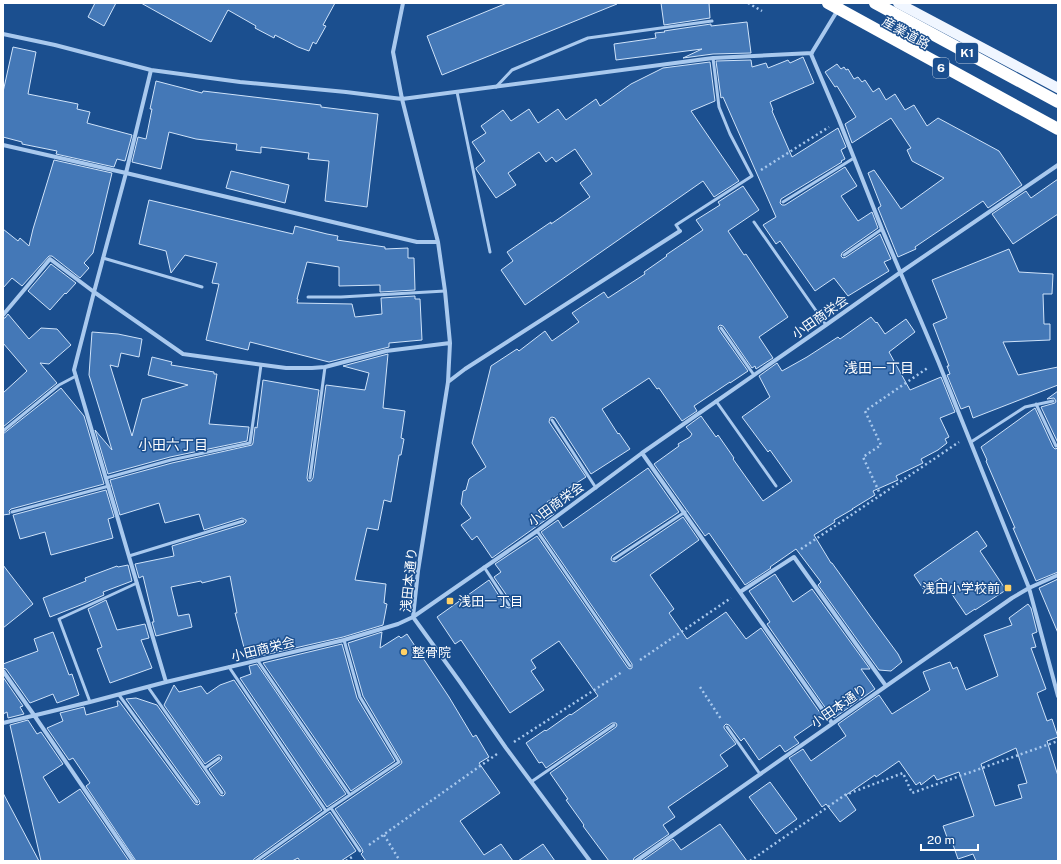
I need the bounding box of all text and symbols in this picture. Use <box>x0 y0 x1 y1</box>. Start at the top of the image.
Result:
street label: 産業道路 <box>880 14 932 52</box>
road number: K1 <box>956 43 978 63</box>
road number: 6 <box>933 58 949 78</box>
street label: 小田商栄会 <box>789 292 851 342</box>
district label: 浅田一丁目 <box>844 360 914 376</box>
district label: 小田六丁目 <box>138 437 208 453</box>
street label: 小田商栄会 <box>525 479 587 529</box>
street label: 浅田本通り <box>398 547 420 613</box>
place label: 浅田小学校前 <box>922 581 1000 596</box>
marker: 浅田小学校前 <box>1003 583 1013 593</box>
place label: 浅田一丁目 <box>458 594 523 609</box>
marker: 浅田一丁目 <box>445 596 455 606</box>
street label: 小田商栄会 <box>230 634 296 664</box>
place label: 整骨院 <box>412 645 451 660</box>
marker: 整骨院 <box>399 647 409 657</box>
street label: 小田本通り <box>808 681 870 731</box>
scale bar <box>921 826 978 852</box>
text: 20 m <box>927 833 955 847</box>

